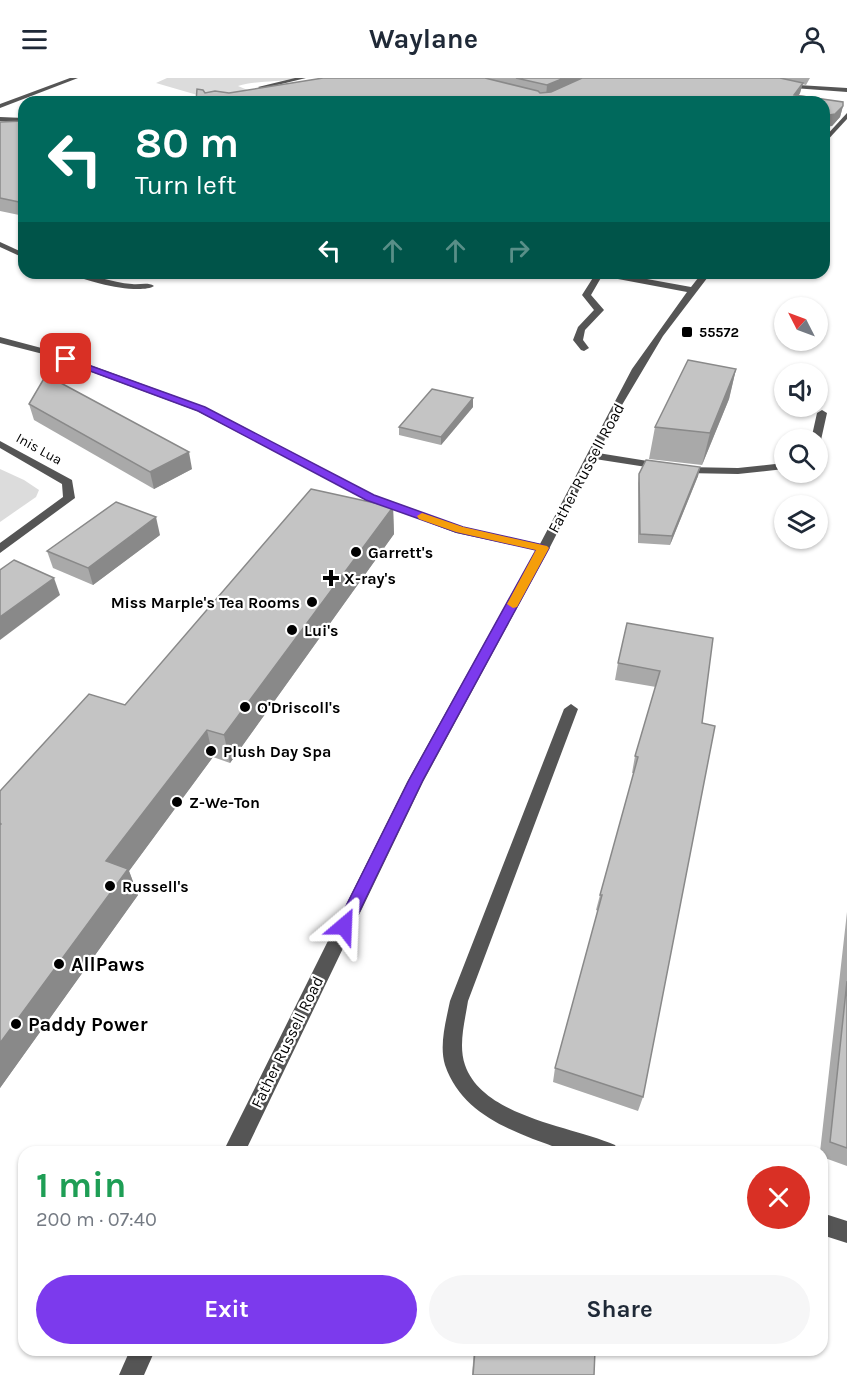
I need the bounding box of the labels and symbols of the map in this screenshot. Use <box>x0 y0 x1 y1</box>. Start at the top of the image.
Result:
north arrow <box>774 297 828 351</box>
place label: 55572 <box>699 324 739 341</box>
marker: 55572 <box>680 325 694 339</box>
pin <box>40 333 91 384</box>
street label: Father Russell Road <box>544 400 628 536</box>
street label: Inis Lua <box>13 429 65 469</box>
place label: Garrett's <box>368 543 433 562</box>
marker: Garrett's <box>349 545 363 559</box>
marker: X-ray's <box>322 569 340 587</box>
place label: X-ray's <box>344 569 396 588</box>
place label: Miss Marple's Tea Rooms <box>111 593 300 612</box>
marker: Miss Marple's Tea Rooms <box>305 595 319 609</box>
place label: Lui's <box>304 621 339 640</box>
marker: Lui's <box>285 623 299 637</box>
place label: O'Driscoll's <box>257 698 340 717</box>
marker: O'Driscoll's <box>238 700 252 714</box>
place label: Plush Day Spa <box>223 742 331 761</box>
marker: Plush Day Spa <box>204 744 218 758</box>
place label: Z-We-Ton <box>189 793 260 812</box>
marker: Z-We-Ton <box>170 795 184 809</box>
place label: Russell's <box>122 877 189 896</box>
marker: Russell's <box>103 879 117 893</box>
position arrow <box>312 894 376 958</box>
place label: AllPaws <box>71 953 145 976</box>
marker: AllPaws <box>52 957 66 971</box>
street label: Father Russell Road <box>247 973 327 1111</box>
place label: Paddy Power <box>28 1013 148 1036</box>
marker: Paddy Power <box>9 1017 23 1031</box>

